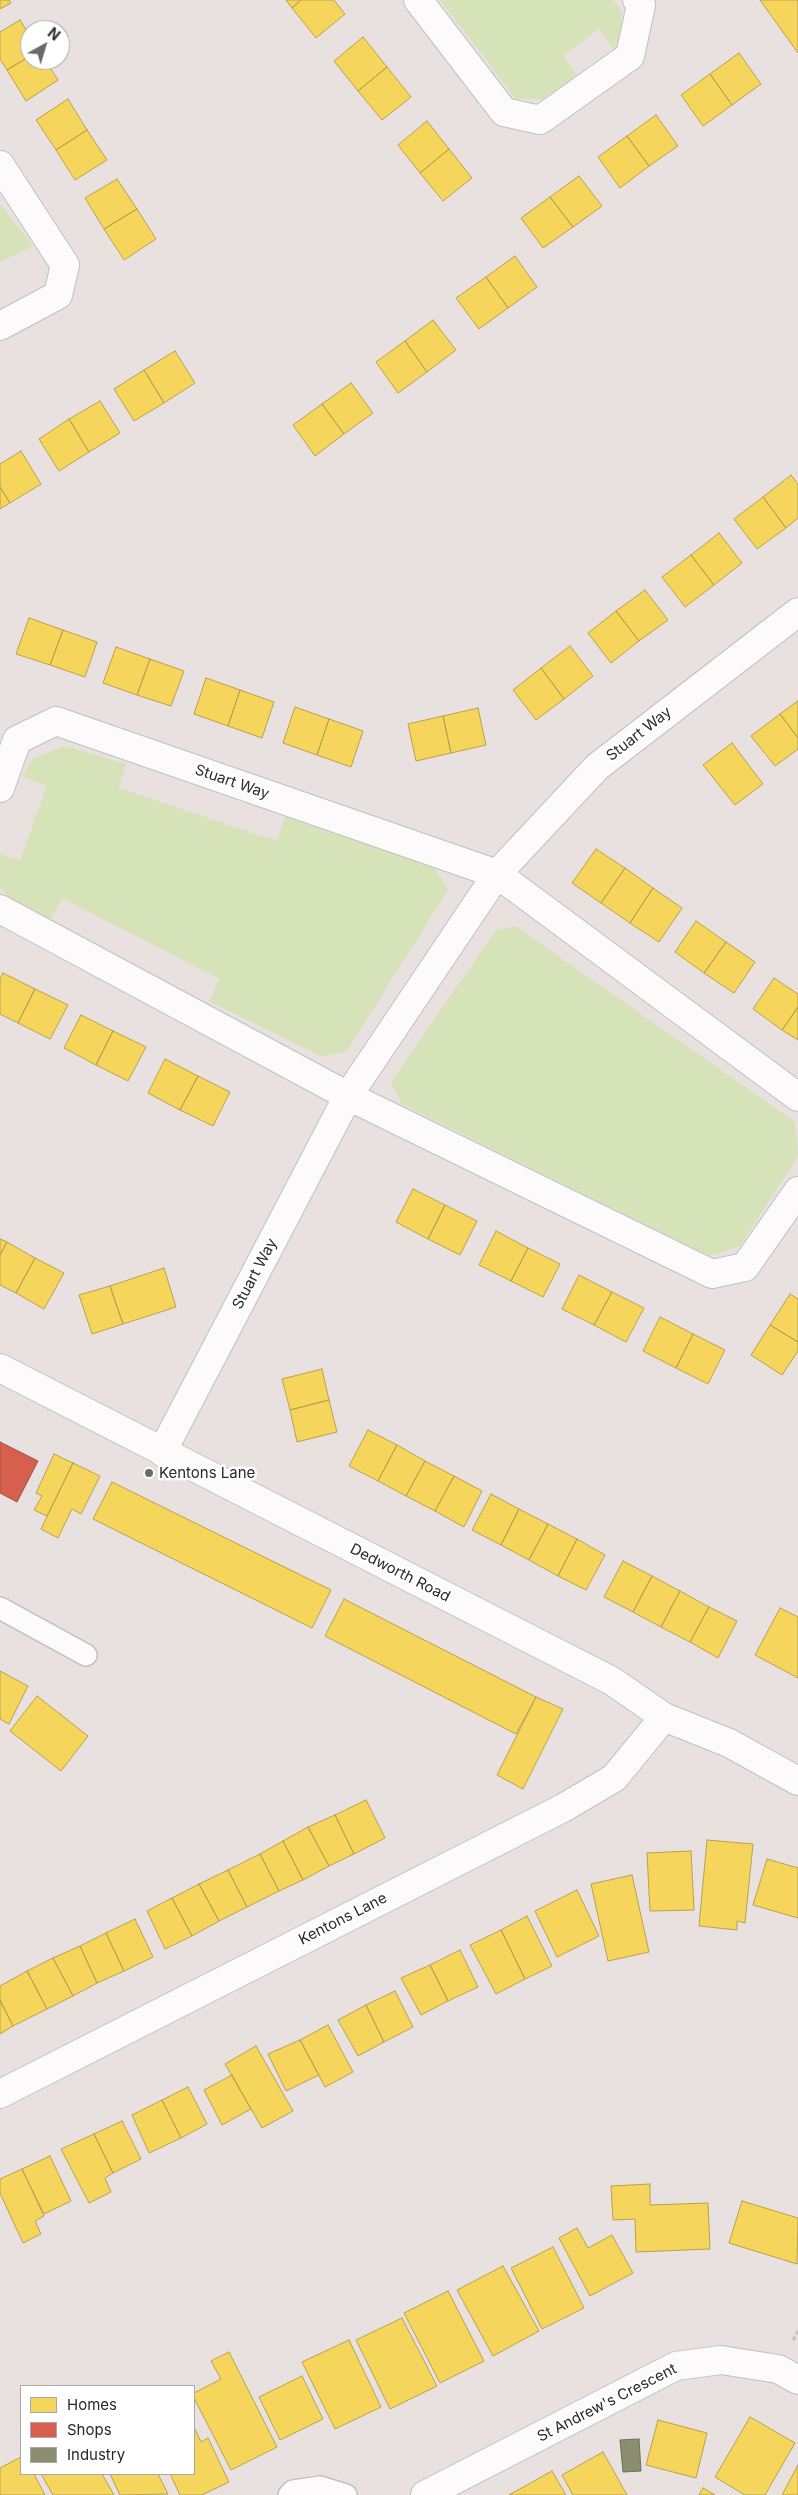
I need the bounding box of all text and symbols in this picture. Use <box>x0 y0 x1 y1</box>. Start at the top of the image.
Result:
north arrow <box>20 20 70 70</box>
text: N <box>45 24 64 44</box>
street label: Stuart Way <box>603 703 675 765</box>
street label: Stuart Way <box>192 761 272 803</box>
street label: Stuart Way <box>229 1236 281 1312</box>
place label: Kentons Lane <box>159 1464 255 1482</box>
marker: Kentons Lane <box>143 1467 155 1479</box>
street label: Dedworth Road <box>347 1540 453 1606</box>
street label: Kentons Lane <box>296 1889 390 1949</box>
street label: St Andrew's Crescent <box>534 2360 680 2446</box>
legend <box>20 2385 195 2475</box>
text: Homes <box>67 2395 117 2414</box>
text: Shops <box>67 2420 112 2439</box>
text: Industry <box>67 2445 125 2464</box>

